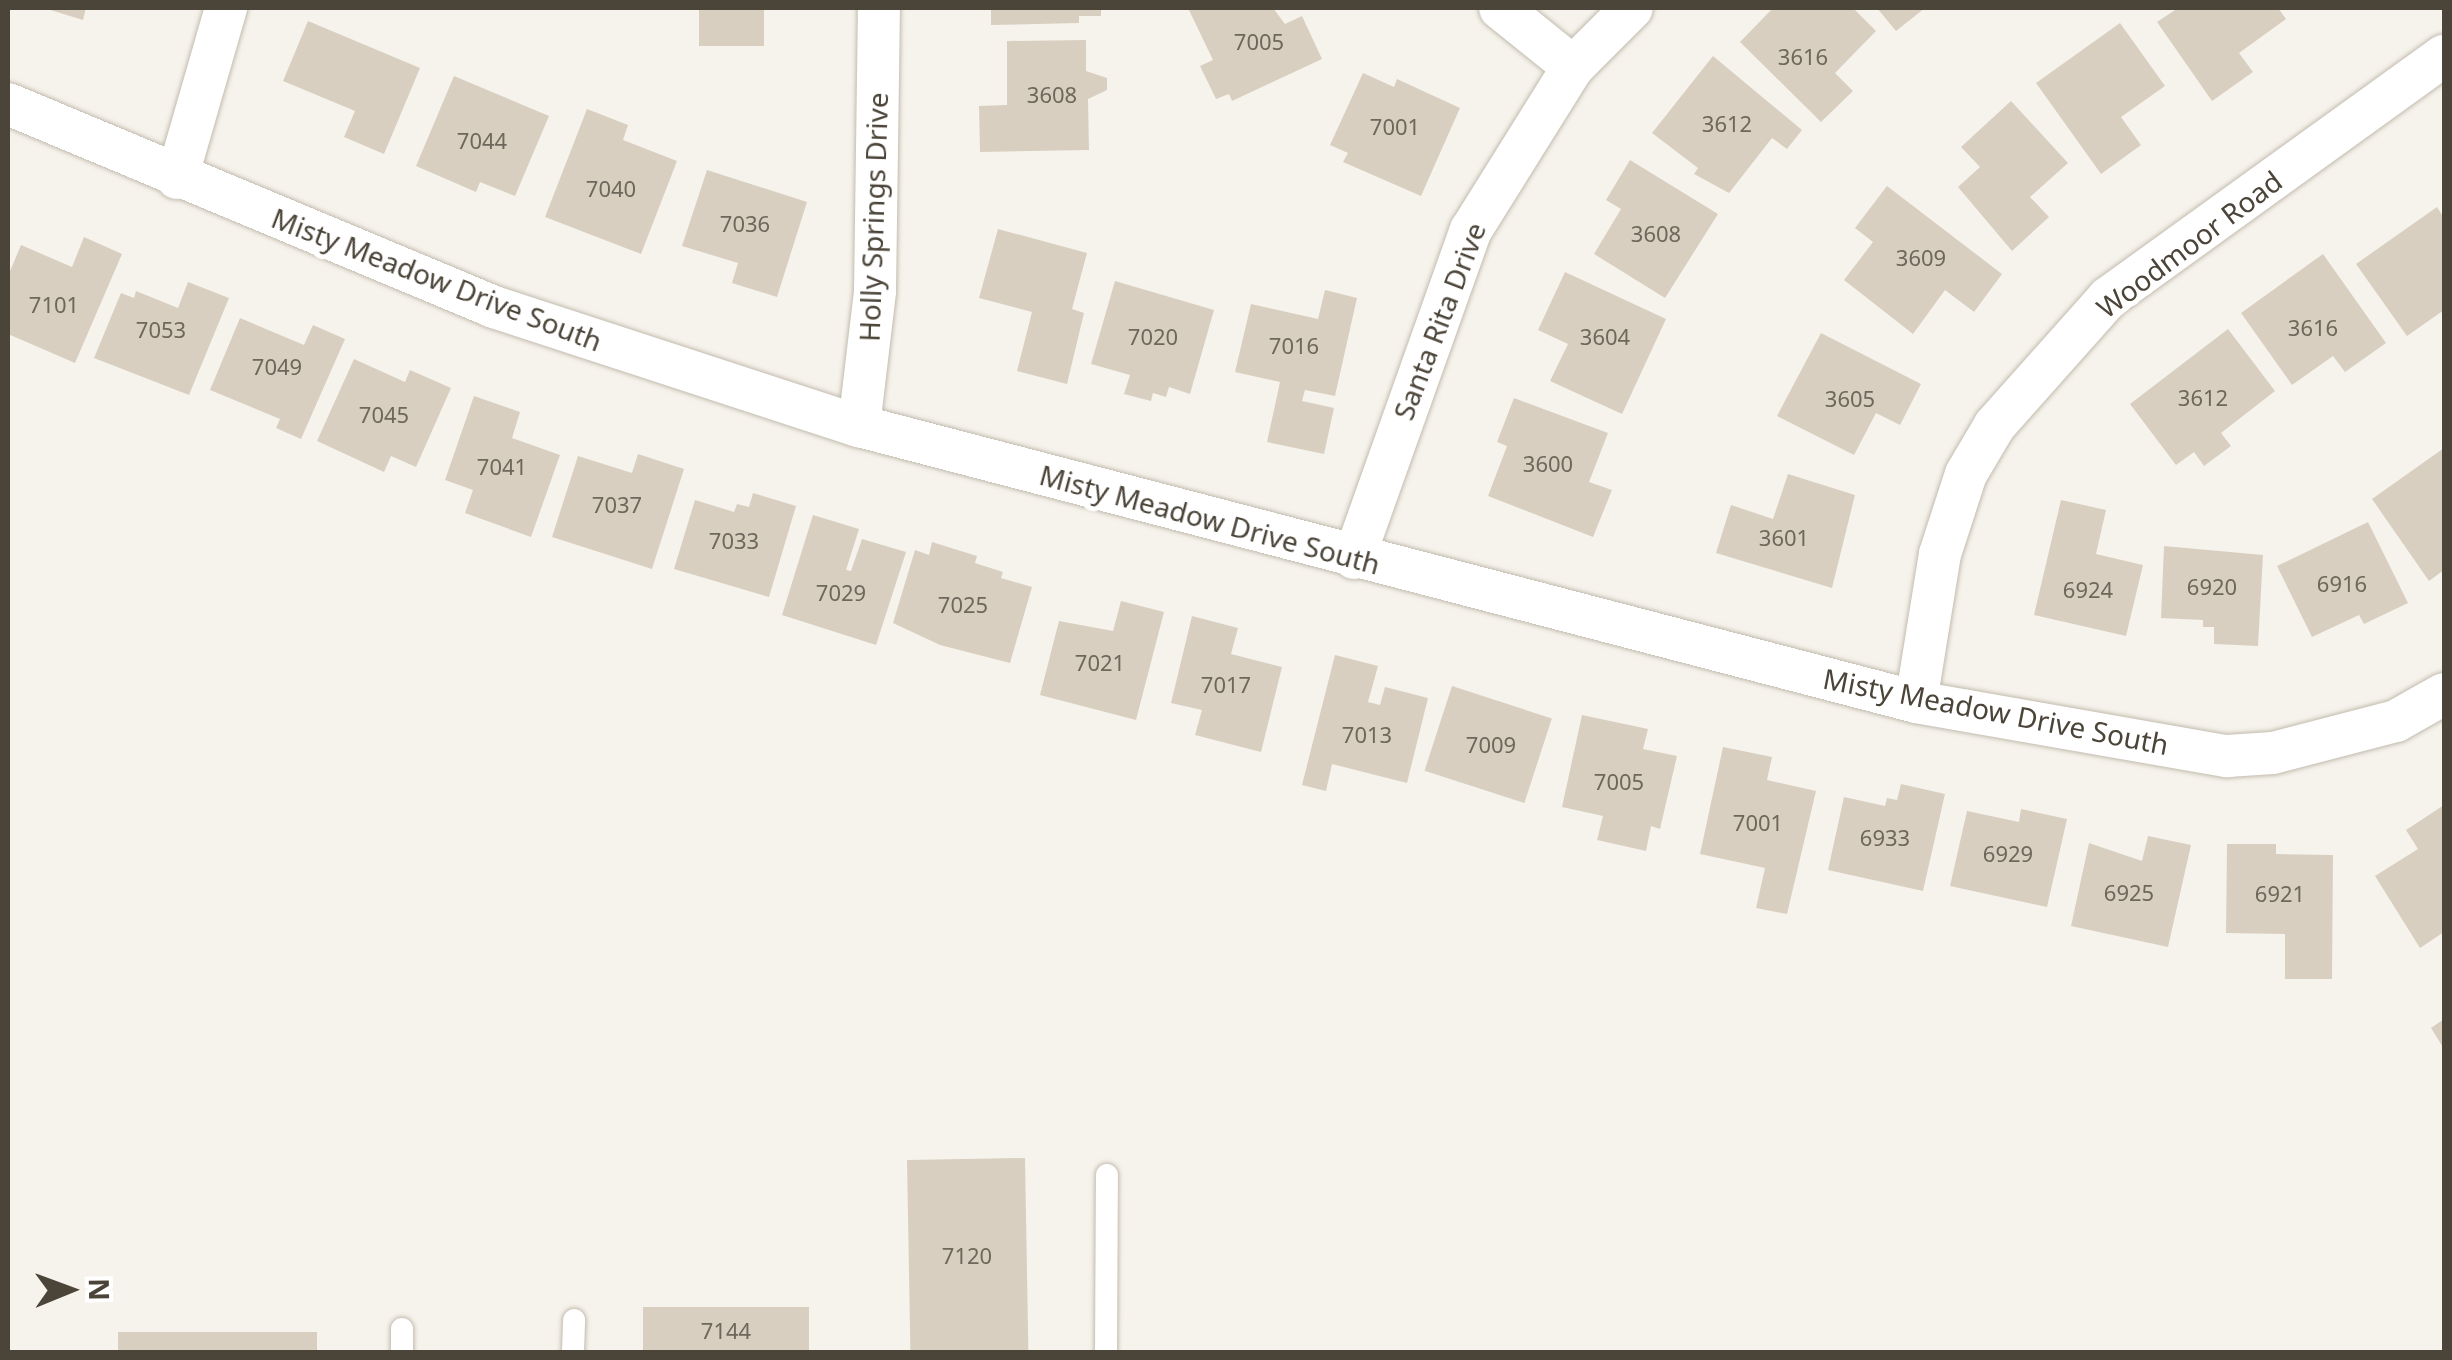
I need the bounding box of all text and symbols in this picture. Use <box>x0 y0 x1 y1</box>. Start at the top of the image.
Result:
house number: 7005 <box>1234 29 1284 55</box>
house number: 3616 <box>1778 44 1828 70</box>
house number: 3608 <box>1027 82 1077 108</box>
street label: Holly Springs Drive <box>852 92 894 342</box>
house number: 3612 <box>1702 111 1752 137</box>
house number: 7001 <box>1370 114 1420 140</box>
house number: 7044 <box>457 128 507 154</box>
street label: Woodmoor Road <box>2090 164 2288 324</box>
house number: 7040 <box>586 176 636 202</box>
street label: Misty Meadow Drive South <box>267 200 607 358</box>
house number: 7036 <box>720 211 770 237</box>
street label: Santa Rita Drive <box>1386 218 1492 424</box>
house number: 3608 <box>1631 221 1681 247</box>
house number: 3609 <box>1896 245 1946 271</box>
house number: 7101 <box>29 292 79 318</box>
house number: 3616 <box>2288 315 2338 341</box>
house number: 7053 <box>136 317 186 343</box>
house number: 7020 <box>1128 324 1178 350</box>
house number: 3604 <box>1580 324 1630 350</box>
house number: 7016 <box>1269 333 1319 359</box>
house number: 7049 <box>252 354 302 380</box>
house number: 3612 <box>2178 385 2228 411</box>
house number: 3605 <box>1825 386 1875 412</box>
house number: 7045 <box>359 402 409 428</box>
house number: 3600 <box>1523 451 1573 477</box>
house number: 7041 <box>477 454 527 480</box>
street label: Misty Meadow Drive South <box>1036 457 1384 581</box>
house number: 7037 <box>592 492 642 518</box>
house number: 3601 <box>1759 525 1809 551</box>
house number: 7033 <box>709 528 759 554</box>
house number: 6916 <box>2317 571 2367 597</box>
house number: 6920 <box>2187 574 2237 600</box>
house number: 6924 <box>2063 577 2113 603</box>
house number: 7029 <box>816 580 866 606</box>
house number: 7025 <box>938 592 988 618</box>
house number: 7021 <box>1075 650 1125 676</box>
street label: Misty Meadow Drive South <box>1821 661 2171 761</box>
house number: 7017 <box>1201 672 1251 698</box>
house number: 7013 <box>1342 722 1392 748</box>
house number: 7009 <box>1466 732 1516 758</box>
house number: 7005 <box>1594 769 1644 795</box>
house number: 7001 <box>1733 810 1783 836</box>
house number: 6933 <box>1860 825 1910 851</box>
house number: 6929 <box>1983 841 2033 867</box>
house number: 6925 <box>2104 880 2154 906</box>
house number: 6921 <box>2255 881 2305 907</box>
north arrow <box>20 1240 120 1340</box>
house number: 7120 <box>942 1243 992 1269</box>
text: N <box>81 1278 119 1301</box>
house number: 7144 <box>701 1318 751 1344</box>

